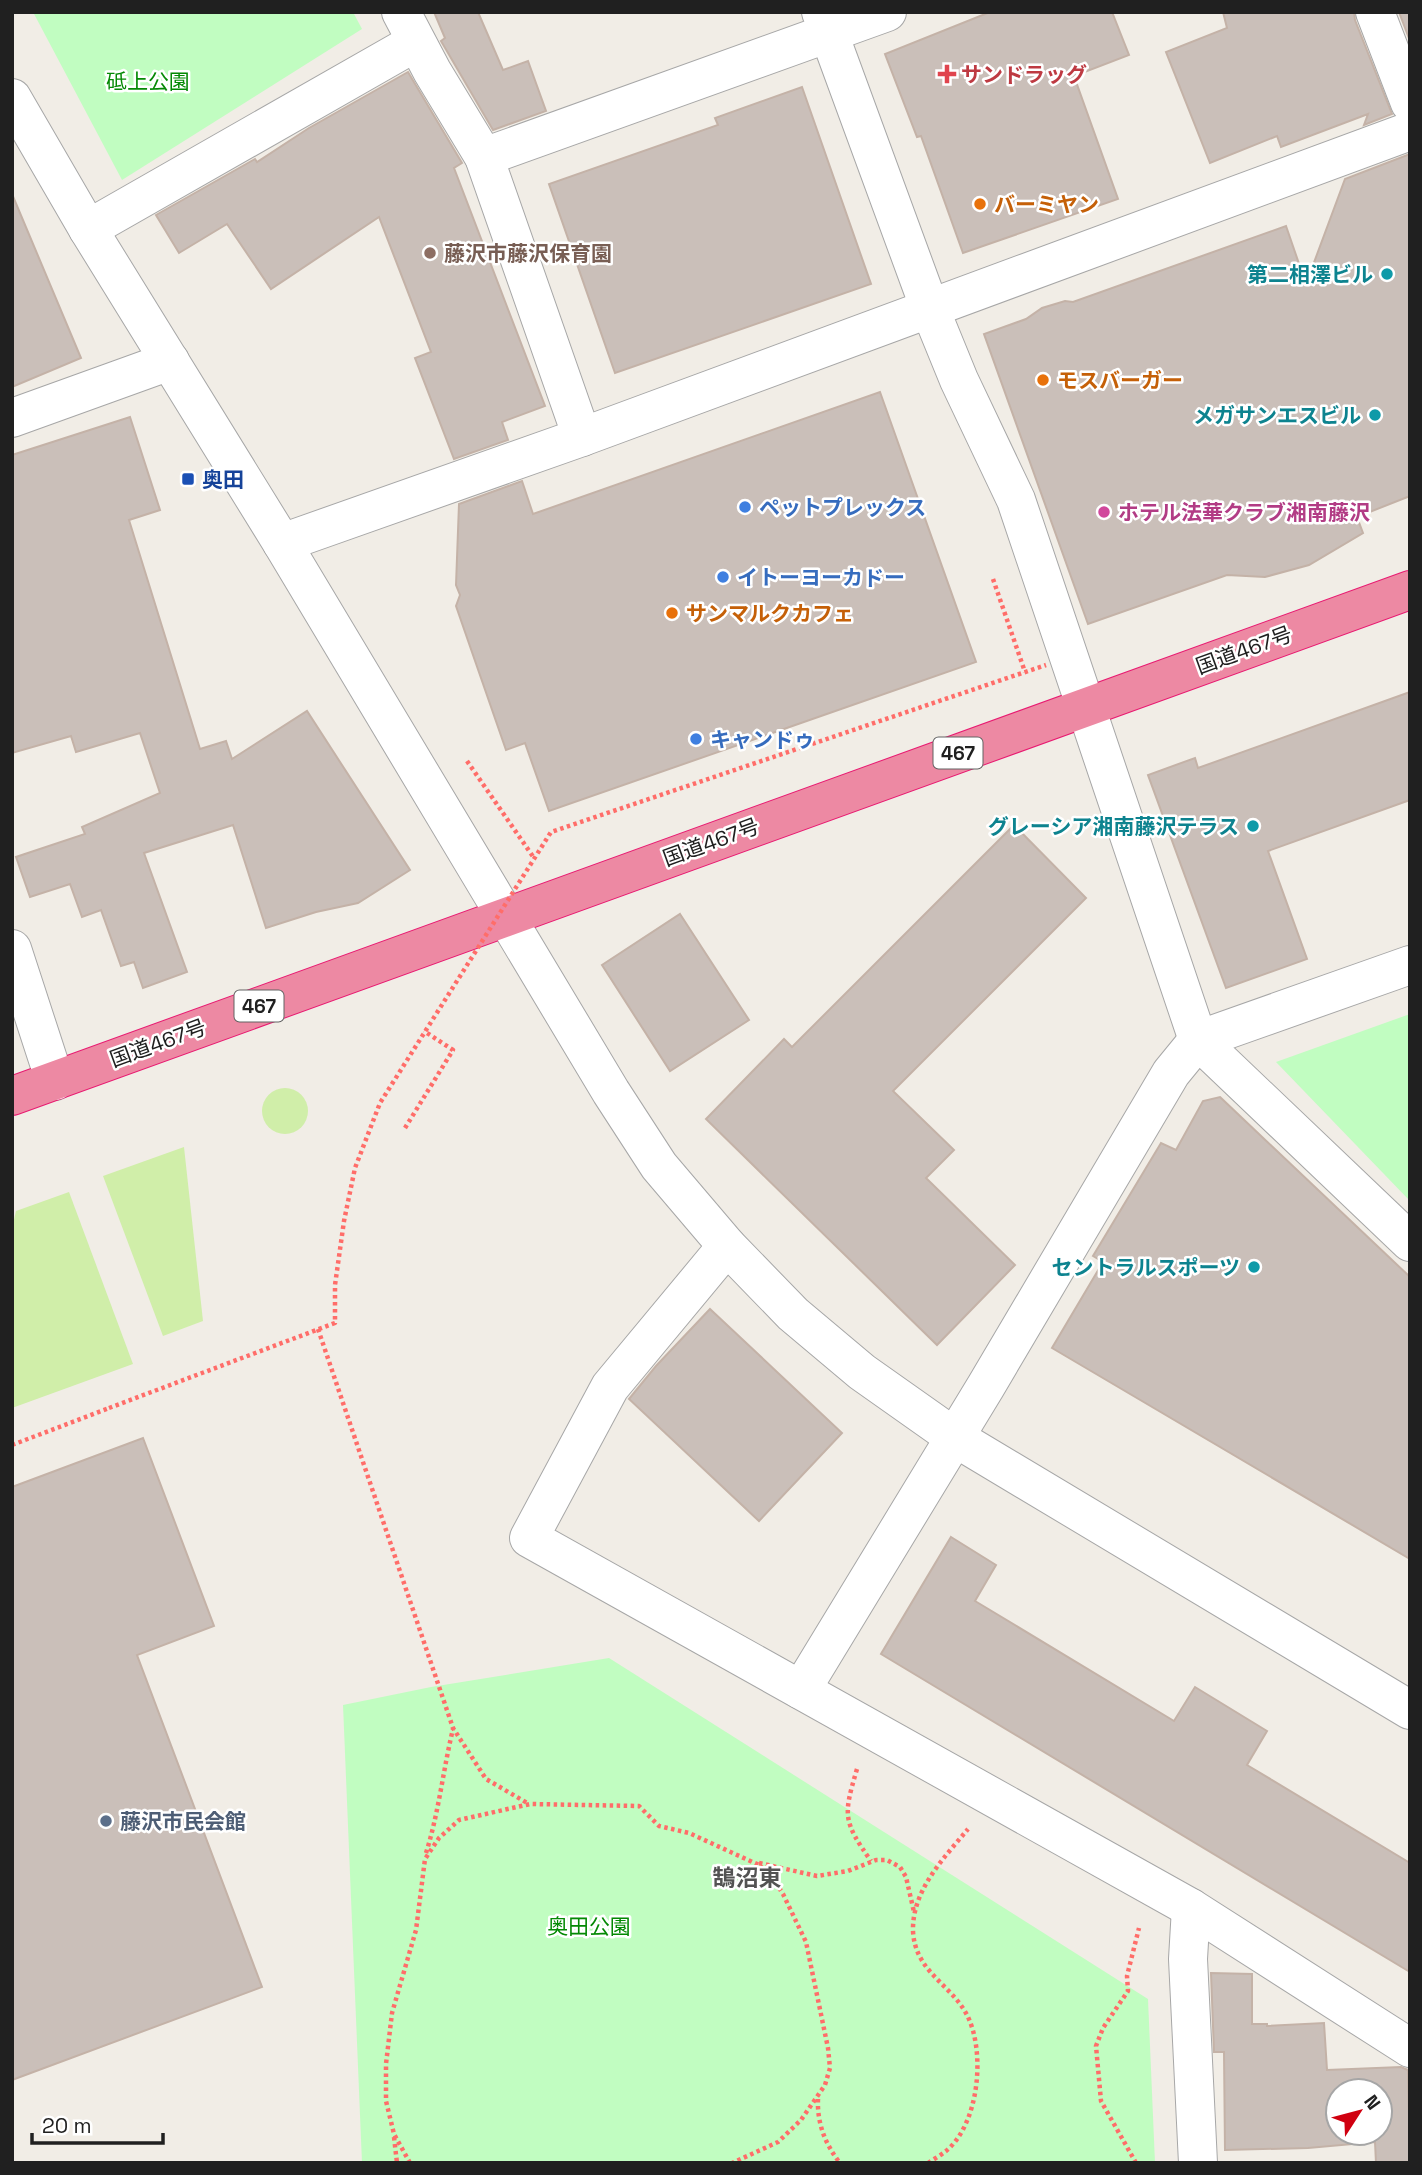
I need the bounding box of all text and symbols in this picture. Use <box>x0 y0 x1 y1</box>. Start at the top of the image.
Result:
place label: サンドラッグ <box>961 61 1087 88</box>
marker: サンドラッグ <box>939 66 955 82</box>
park label: 砥上公園 <box>106 68 190 95</box>
place label: バーミヤン <box>994 191 1099 218</box>
marker: バーミヤン <box>972 196 988 212</box>
place label: 藤沢市藤沢保育園 <box>444 240 612 267</box>
marker: 藤沢市藤沢保育園 <box>422 245 438 261</box>
place label: 第二相澤ビル <box>1247 261 1373 288</box>
marker: 第二相澤ビル <box>1379 266 1395 282</box>
place label: モスバーガー <box>1057 367 1183 394</box>
marker: モスバーガー <box>1035 372 1051 388</box>
place label: メガサンエスビル <box>1193 402 1361 429</box>
marker: メガサンエスビル <box>1367 407 1383 423</box>
place label: 奥田 <box>202 466 244 493</box>
marker: 奥田 <box>180 471 196 487</box>
place label: ペットプレックス <box>759 494 926 521</box>
marker: ペットプレックス <box>737 499 753 515</box>
place label: ホテル法華クラブ湘南藤沢 <box>1118 499 1370 526</box>
marker: ホテル法華クラブ湘南藤沢 <box>1096 504 1112 520</box>
place label: イトーヨーカドー <box>737 564 905 591</box>
marker: イトーヨーカドー <box>715 569 731 585</box>
place label: サンマルクカフェ <box>686 600 854 627</box>
marker: サンマルクカフェ <box>664 605 680 621</box>
street label: 国道467号 <box>1192 620 1296 680</box>
place label: キャンドゥ <box>710 726 815 753</box>
marker: キャンドゥ <box>688 731 704 747</box>
road number: 467 <box>934 738 982 768</box>
street label: 国道467号 <box>659 812 763 872</box>
place label: グレーシア湘南藤沢テラス <box>988 813 1239 840</box>
marker: グレーシア湘南藤沢テラス <box>1245 818 1261 834</box>
road number: 467 <box>234 990 284 1022</box>
street label: 国道467号 <box>106 1013 210 1073</box>
place label: セントラルスポーツ <box>1051 1254 1240 1281</box>
marker: セントラルスポーツ <box>1246 1259 1262 1275</box>
place label: 藤沢市民会館 <box>120 1808 246 1835</box>
marker: 藤沢市民会館 <box>98 1813 114 1829</box>
district label: 鵠沼東 <box>713 1863 782 1893</box>
park label: 奥田公園 <box>547 1913 631 1940</box>
north arrow <box>1324 2077 1394 2147</box>
text: N <box>1358 2090 1386 2115</box>
scale bar <box>32 2102 163 2146</box>
text: 20 m <box>42 2112 92 2139</box>

